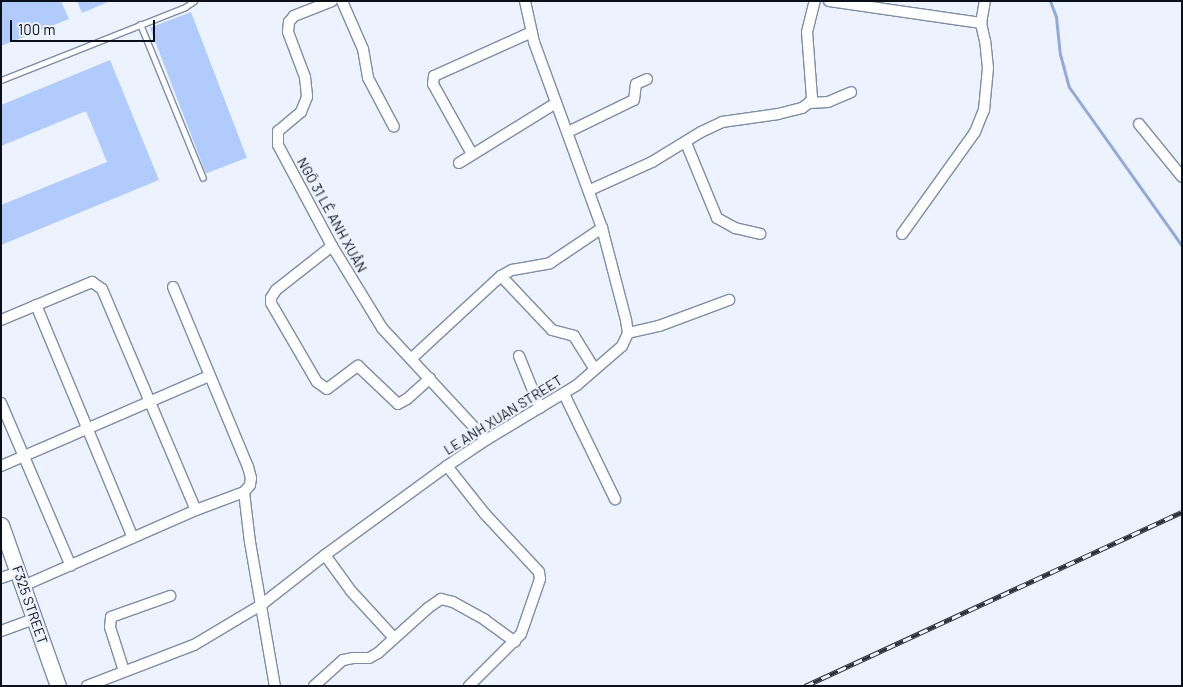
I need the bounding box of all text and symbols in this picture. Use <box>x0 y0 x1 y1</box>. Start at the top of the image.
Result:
scale bar <box>12 10 158 42</box>
text: 100 m <box>18 20 56 38</box>
street label: NGÕ 31 LÊ ANH XUÂN <box>293 155 371 275</box>
street label: LE ANH XUAN STREET <box>441 372 565 458</box>
street label: F325 STREET <box>9 564 51 646</box>

